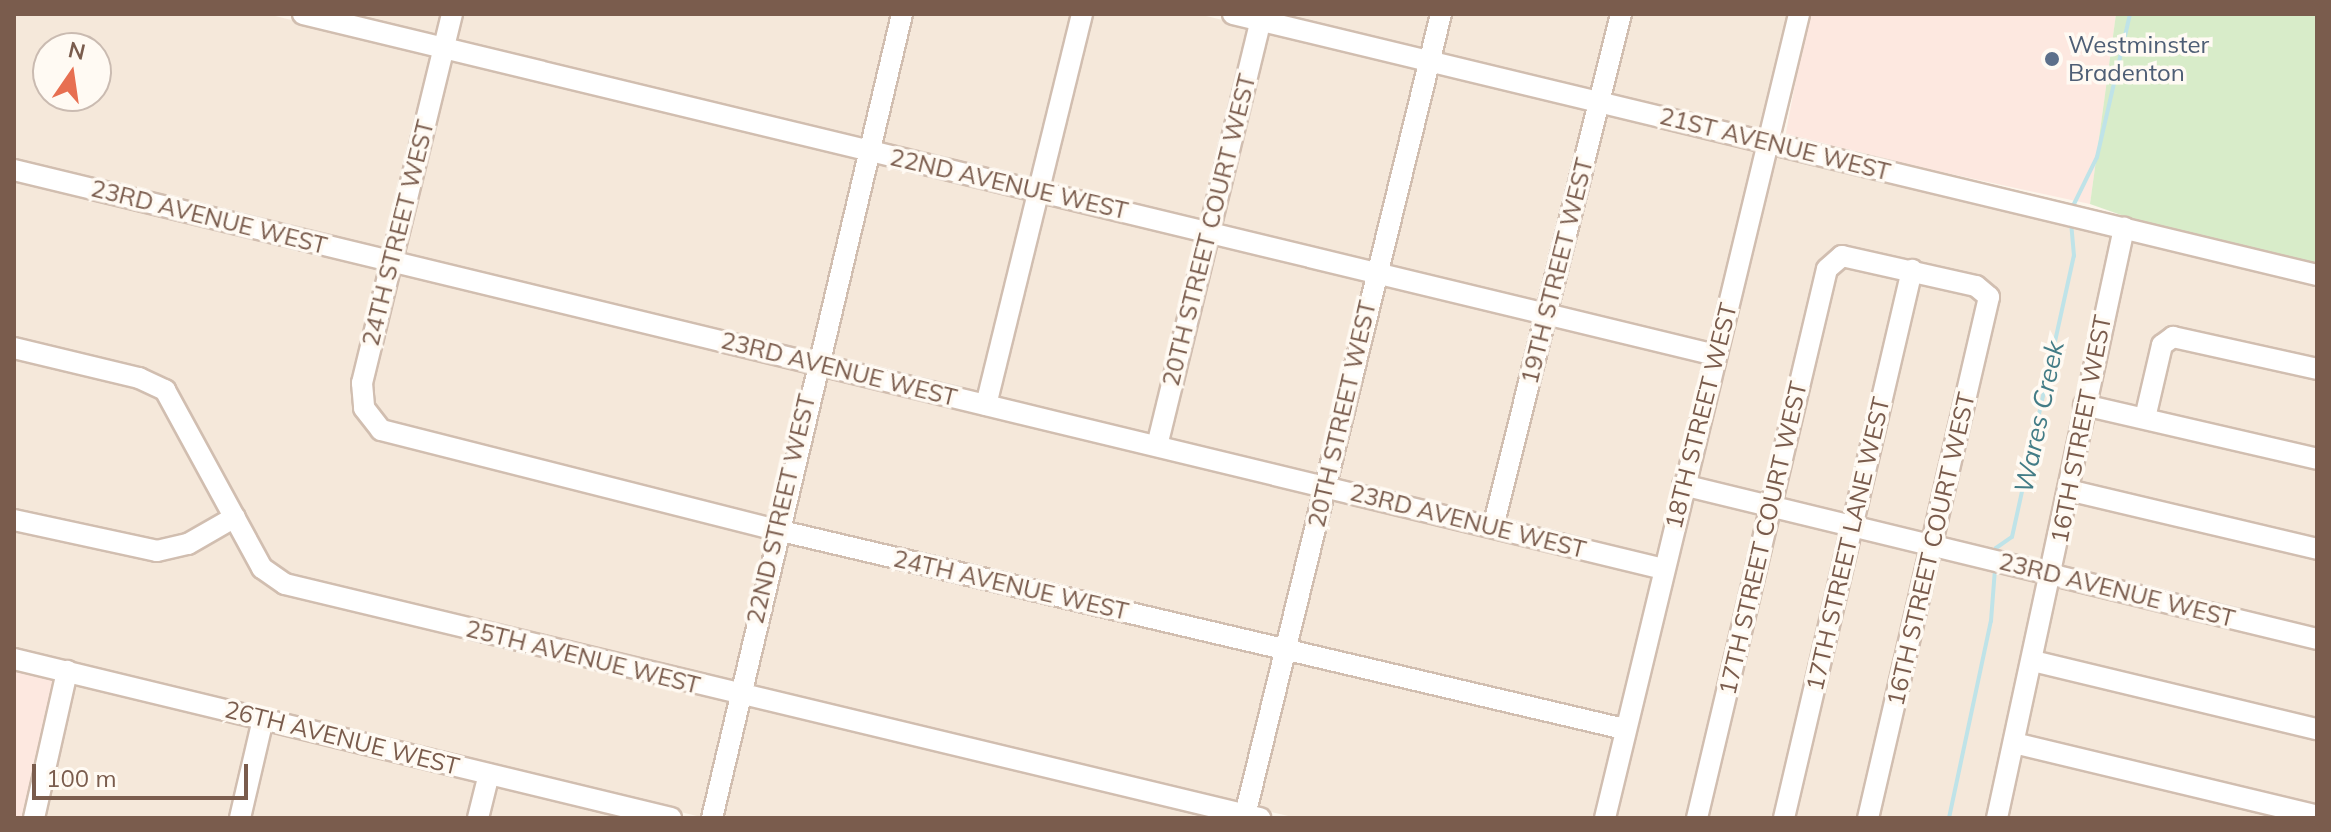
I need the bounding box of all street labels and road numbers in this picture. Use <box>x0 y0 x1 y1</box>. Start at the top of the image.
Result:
street label: 20TH STREET COURT WEST <box>1156 71 1262 389</box>
street label: 21ST AVENUE WEST <box>1657 101 1893 187</box>
street label: 24TH STREET WEST <box>356 117 440 349</box>
street label: 22ND AVENUE WEST <box>887 143 1131 225</box>
street label: 19TH STREET WEST <box>1515 155 1599 387</box>
street label: 23RD AVENUE WEST <box>88 174 330 260</box>
street label: 20TH STREET WEST <box>1302 298 1382 530</box>
street label: 18TH STREET WEST <box>1659 300 1743 532</box>
street label: 16TH STREET WEST <box>2045 312 2117 546</box>
street label: 23RD AVENUE WEST <box>718 326 960 412</box>
street label: 17TH STREET COURT WEST <box>1713 378 1813 698</box>
street label: 16TH STREET COURT WEST <box>1881 389 1981 709</box>
street label: 22ND STREET WEST <box>741 391 821 627</box>
street label: 17TH STREET LANE WEST <box>1800 394 1896 694</box>
street label: 23RD AVENUE WEST <box>1347 478 1589 564</box>
street label: 24TH AVENUE WEST <box>891 544 1131 626</box>
street label: 23RD AVENUE WEST <box>1996 547 2238 633</box>
street label: 25TH AVENUE WEST <box>463 614 703 700</box>
street label: 26TH AVENUE WEST <box>222 695 462 781</box>

